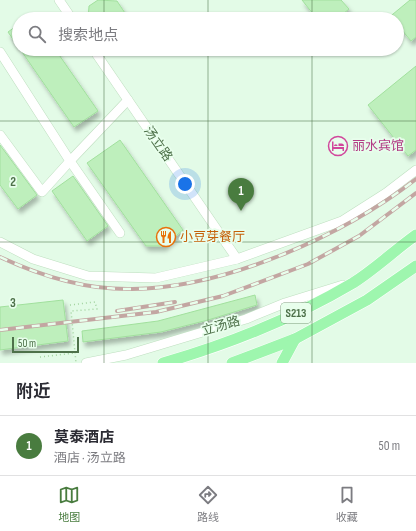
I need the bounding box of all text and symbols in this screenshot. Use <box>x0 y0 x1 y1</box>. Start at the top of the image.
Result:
search box <box>12 12 404 56</box>
icon: search <box>26 23 48 45</box>
text: 搜索地点 <box>58 26 118 45</box>
street label: 汤立路 <box>140 123 176 165</box>
hotel icon: 丽水宾馆 <box>327 135 349 157</box>
place label: 丽水宾馆 <box>352 138 404 154</box>
text: 2 <box>10 174 16 190</box>
your location <box>175 174 195 194</box>
pin: 1 <box>228 178 254 211</box>
restaurant icon: 小豆芽餐厅 <box>155 226 177 248</box>
place label: 小豆芽餐厅 <box>180 229 245 245</box>
text: 3 <box>10 295 16 311</box>
road number: S213 <box>281 303 311 323</box>
street label: 立汤路 <box>200 313 242 339</box>
scale bar <box>12 335 79 354</box>
text: 50 m <box>18 337 36 350</box>
text: 附近 <box>16 382 50 402</box>
text: 莫泰酒店 <box>54 428 114 447</box>
text: 1 <box>26 438 32 454</box>
text: 50 m <box>379 438 400 454</box>
text: 酒店 · 汤立路 <box>54 450 126 466</box>
tab: 地图 <box>58 484 80 524</box>
tab: 路线 <box>197 484 219 524</box>
tab: 收藏 <box>336 484 358 524</box>

